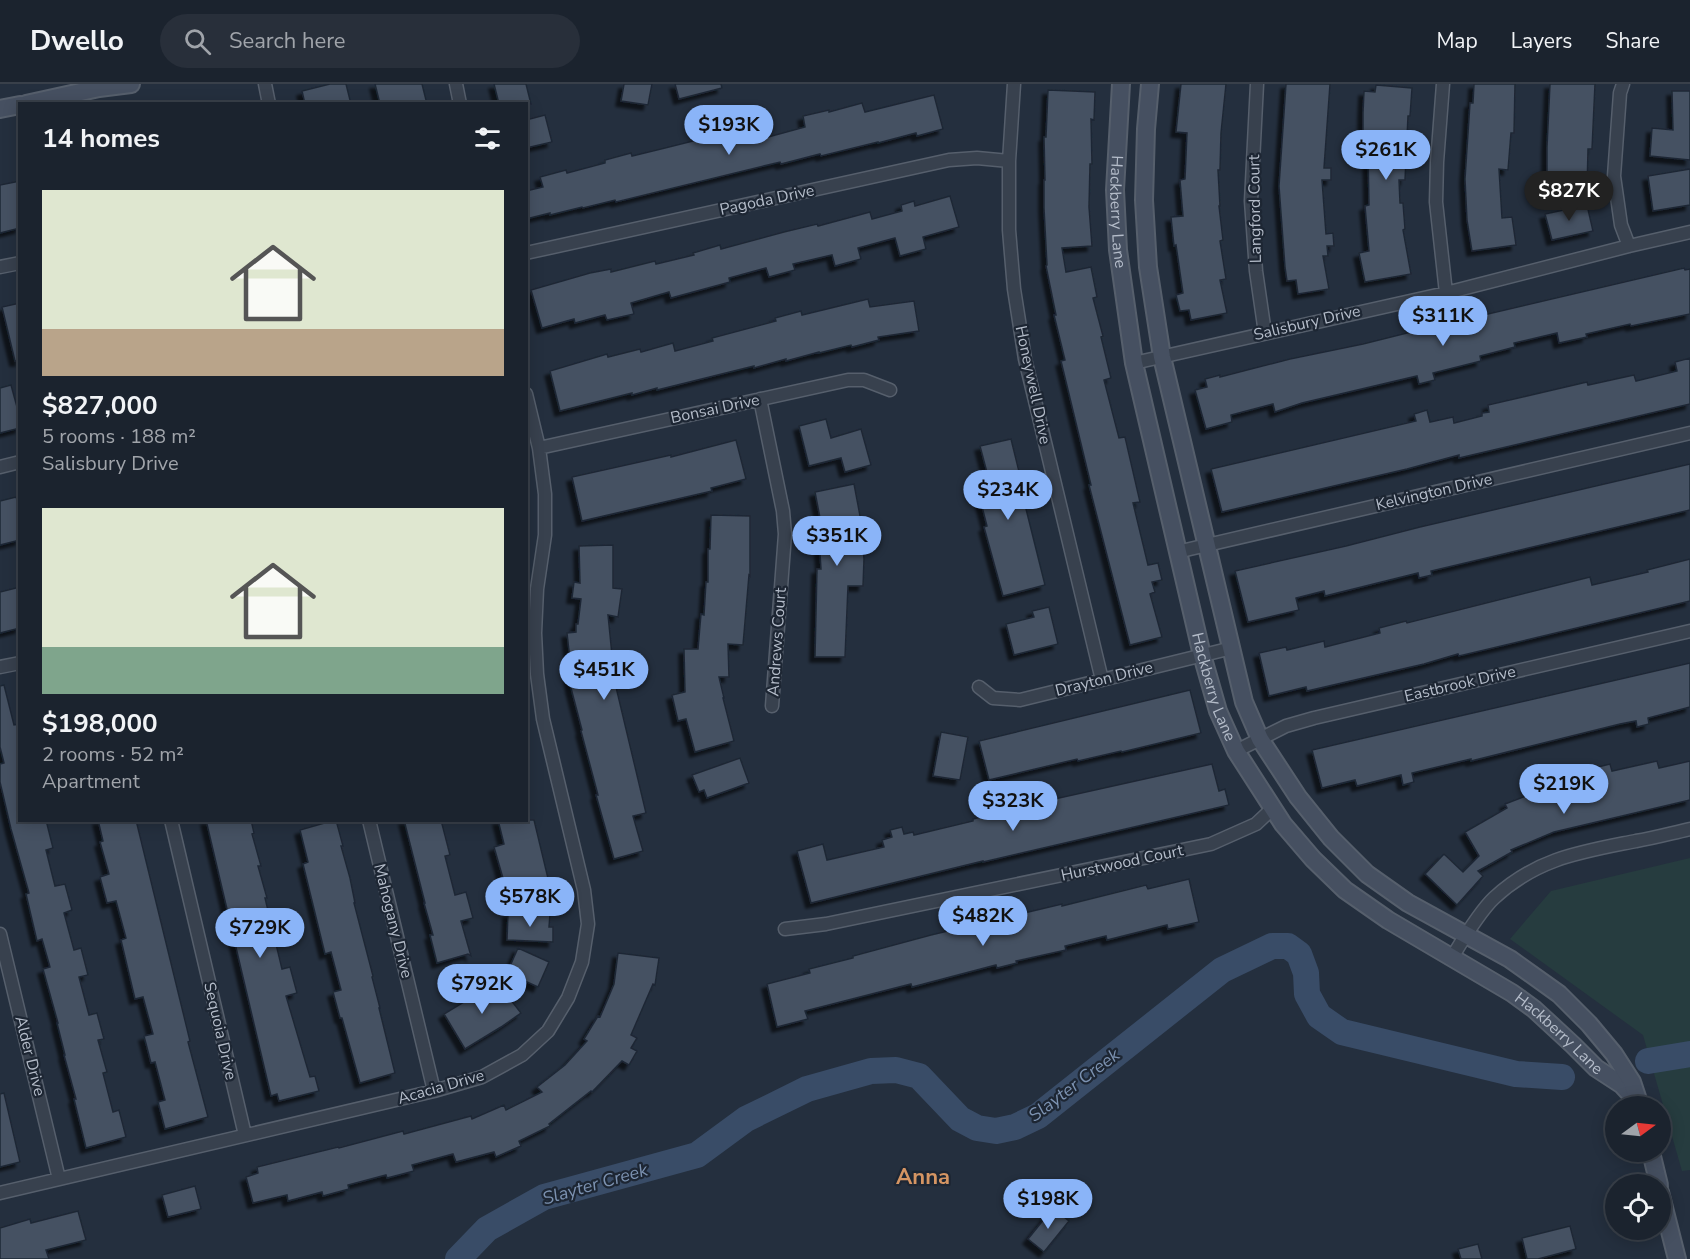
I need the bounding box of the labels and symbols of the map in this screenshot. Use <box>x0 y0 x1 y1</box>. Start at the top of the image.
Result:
pin: $193K <box>687 105 771 156</box>
pin: $261K <box>1344 130 1428 181</box>
street label: Langford Court <box>1243 154 1267 263</box>
street label: Hackberry Lane <box>1104 155 1131 270</box>
pin: $827K <box>1527 171 1611 222</box>
street label: Pagoda Drive <box>718 179 816 221</box>
pin: $311K <box>1401 296 1485 347</box>
street label: Salisbury Drive <box>1251 300 1363 346</box>
street label: Honeywell Drive <box>1010 324 1056 446</box>
street label: Bonsai Drive <box>668 389 762 429</box>
street label: Kelvington Drive <box>1374 468 1494 516</box>
pin: $234K <box>966 470 1050 521</box>
pin: $351K <box>795 516 879 567</box>
street label: Andrews Court <box>762 586 792 697</box>
street label: Hackberry Lane <box>1186 630 1241 745</box>
pin: $451K <box>562 650 646 701</box>
street label: Drayton Drive <box>1053 656 1155 702</box>
street label: Eastbrook Drive <box>1402 660 1518 708</box>
pin: $219K <box>1522 764 1606 815</box>
pin: $323K <box>971 781 1055 832</box>
street label: Hurstwood Court <box>1059 839 1186 887</box>
street label: Mahogany Drive <box>368 861 418 981</box>
pin: $578K <box>488 877 572 928</box>
pin: $482K <box>941 896 1025 947</box>
pin: $729K <box>218 908 302 959</box>
pin: $792K <box>440 964 524 1015</box>
street label: Sequoia Drive <box>198 980 242 1082</box>
street label: Hackberry Lane <box>1510 987 1607 1080</box>
street label: Alder Drive <box>9 1014 51 1098</box>
water label: Slayter Creek <box>1023 1042 1125 1127</box>
street label: Acacia Drive <box>395 1064 487 1110</box>
north arrow <box>1605 1096 1671 1162</box>
water label: Slayter Creek <box>539 1157 652 1211</box>
district label: Anna <box>896 1162 950 1192</box>
pin: $198K <box>1006 1179 1090 1230</box>

